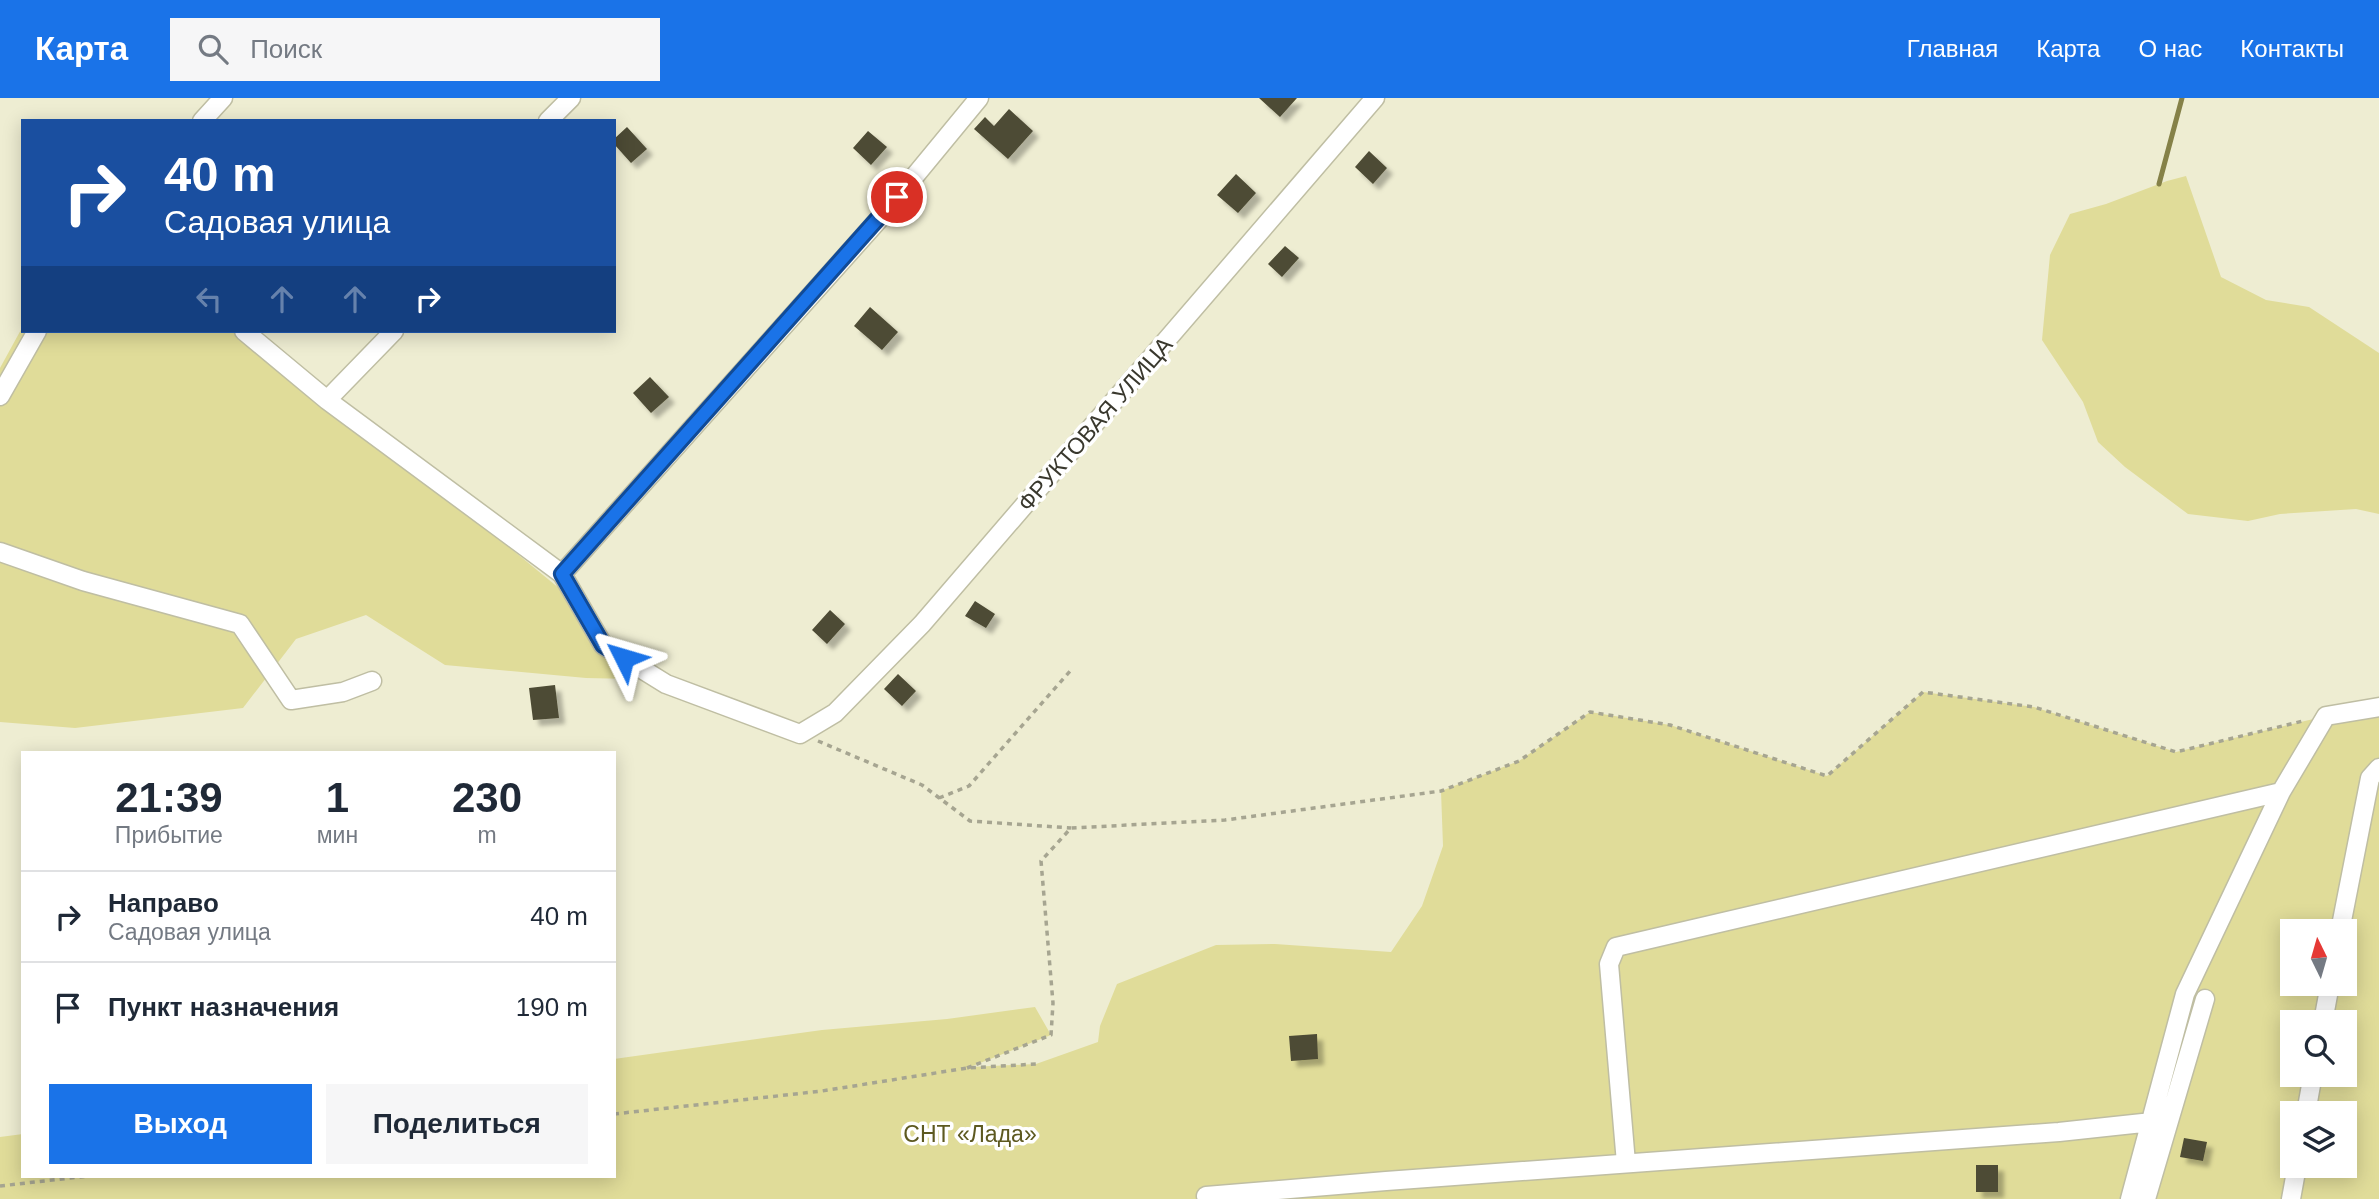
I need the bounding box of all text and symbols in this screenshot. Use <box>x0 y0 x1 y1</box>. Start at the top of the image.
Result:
search box <box>170 18 660 81</box>
text: Карта <box>35 30 128 67</box>
icon: search <box>194 30 232 68</box>
text: Поиск <box>250 34 322 64</box>
text: Главная <box>1907 35 1998 62</box>
text: Карта <box>2036 35 2100 62</box>
text: О нас <box>2138 35 2202 62</box>
text: Контакты <box>2240 35 2344 62</box>
icon: right <box>49 147 140 238</box>
text: 40 m <box>164 147 276 201</box>
pin <box>867 167 927 227</box>
icon: arrive <box>878 178 916 216</box>
text: Садовая улица <box>164 204 390 240</box>
icon: left <box>190 280 228 318</box>
icon: ahead <box>263 280 301 318</box>
icon: ahead <box>336 280 374 318</box>
icon: right <box>409 280 447 318</box>
street label: ФРУКТОВАЯ УЛИЦА <box>1012 331 1178 516</box>
position arrow <box>587 621 661 695</box>
text: 21:39 <box>115 774 223 821</box>
text: 1 <box>326 774 349 821</box>
text: 230 <box>452 774 522 821</box>
text: Прибытие <box>115 822 223 848</box>
text: мин <box>317 822 358 848</box>
text: m <box>477 822 497 848</box>
text: Направо <box>108 888 219 918</box>
icon: right <box>49 898 87 936</box>
text: 40 m <box>530 901 588 931</box>
text: Садовая улица <box>108 919 271 945</box>
north arrow <box>2280 919 2357 996</box>
map controls <box>2280 919 2357 1178</box>
icon: arrive <box>49 989 87 1027</box>
text: Пункт назначения <box>108 992 339 1022</box>
text: 190 m <box>516 992 588 1022</box>
button: search <box>2280 1010 2357 1087</box>
button: Выход <box>49 1084 312 1164</box>
button: Поделиться <box>326 1084 588 1164</box>
button: layers <box>2280 1101 2357 1178</box>
park label: СНТ «Лада» <box>903 1121 1037 1147</box>

